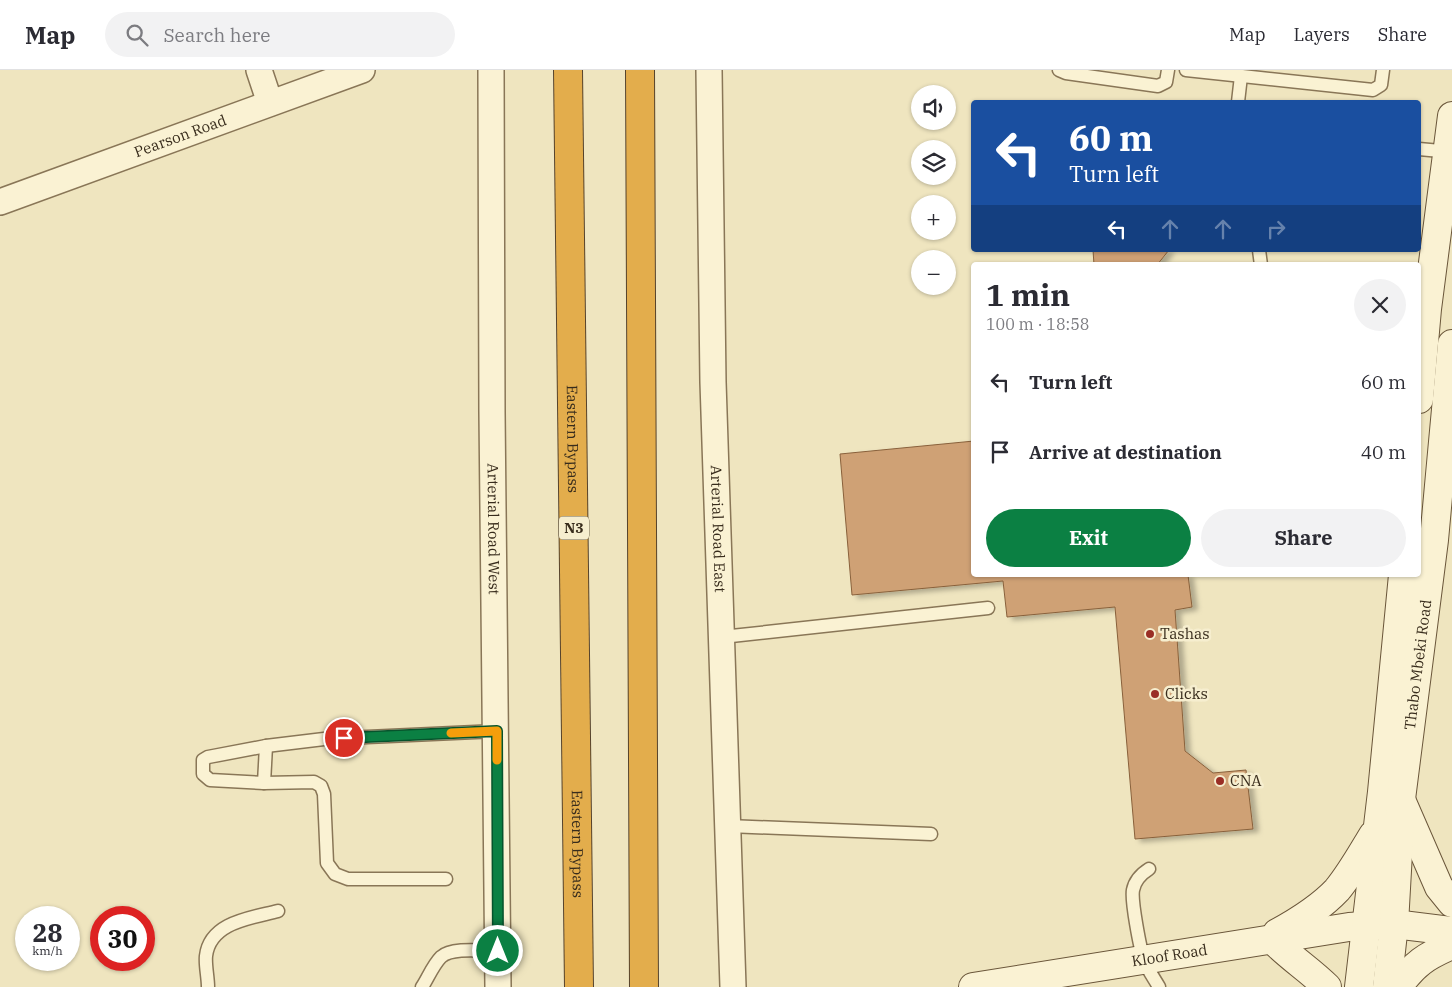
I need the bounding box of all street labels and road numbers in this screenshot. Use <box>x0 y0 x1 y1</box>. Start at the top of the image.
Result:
street label: Pearson Road <box>131 110 229 161</box>
street label: Eastern Bypass <box>563 385 583 493</box>
street label: Arterial Road West <box>484 463 504 595</box>
street label: Arterial Road East <box>707 465 730 593</box>
road number: N3 <box>559 516 589 539</box>
street label: Thabo Mbeki Road <box>1400 598 1435 731</box>
street label: Eastern Bypass <box>568 790 588 898</box>
street label: Kloof Road <box>1130 940 1209 971</box>

